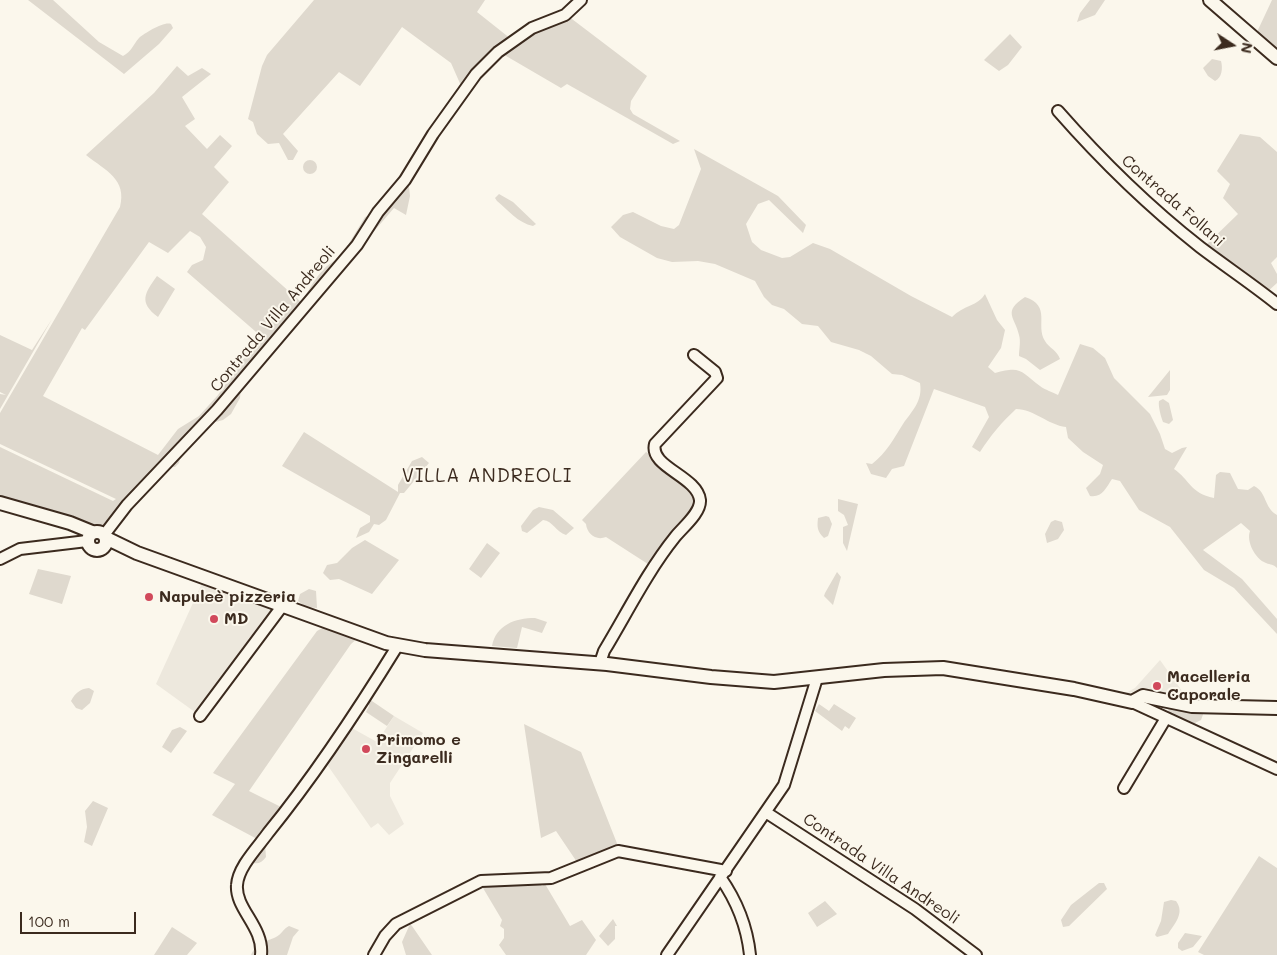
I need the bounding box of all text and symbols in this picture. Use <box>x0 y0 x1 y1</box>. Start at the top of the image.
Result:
north arrow <box>1207 20 1257 70</box>
text: N <box>1237 41 1258 55</box>
street label: Contrada Follani <box>1118 151 1228 251</box>
street label: Contrada Villa Andreoli <box>206 242 340 396</box>
district label: VILLA ANDREOLI <box>400 465 574 487</box>
place label: Napuleè pizzeria <box>159 587 296 607</box>
marker: Napuleè pizzeria <box>143 591 155 603</box>
place label: MD <box>224 609 248 629</box>
marker: MD <box>208 613 220 625</box>
place label: Macelleria Caporale <box>1167 667 1251 705</box>
marker: Macelleria Caporale <box>1151 680 1163 692</box>
place label: Primomo e Zingarelli <box>376 730 461 768</box>
marker: Primomo e Zingarelli <box>360 743 372 755</box>
street label: Contrada Villa Andreoli <box>799 809 963 929</box>
scale bar <box>22 902 139 934</box>
text: 100 m <box>28 911 70 931</box>

